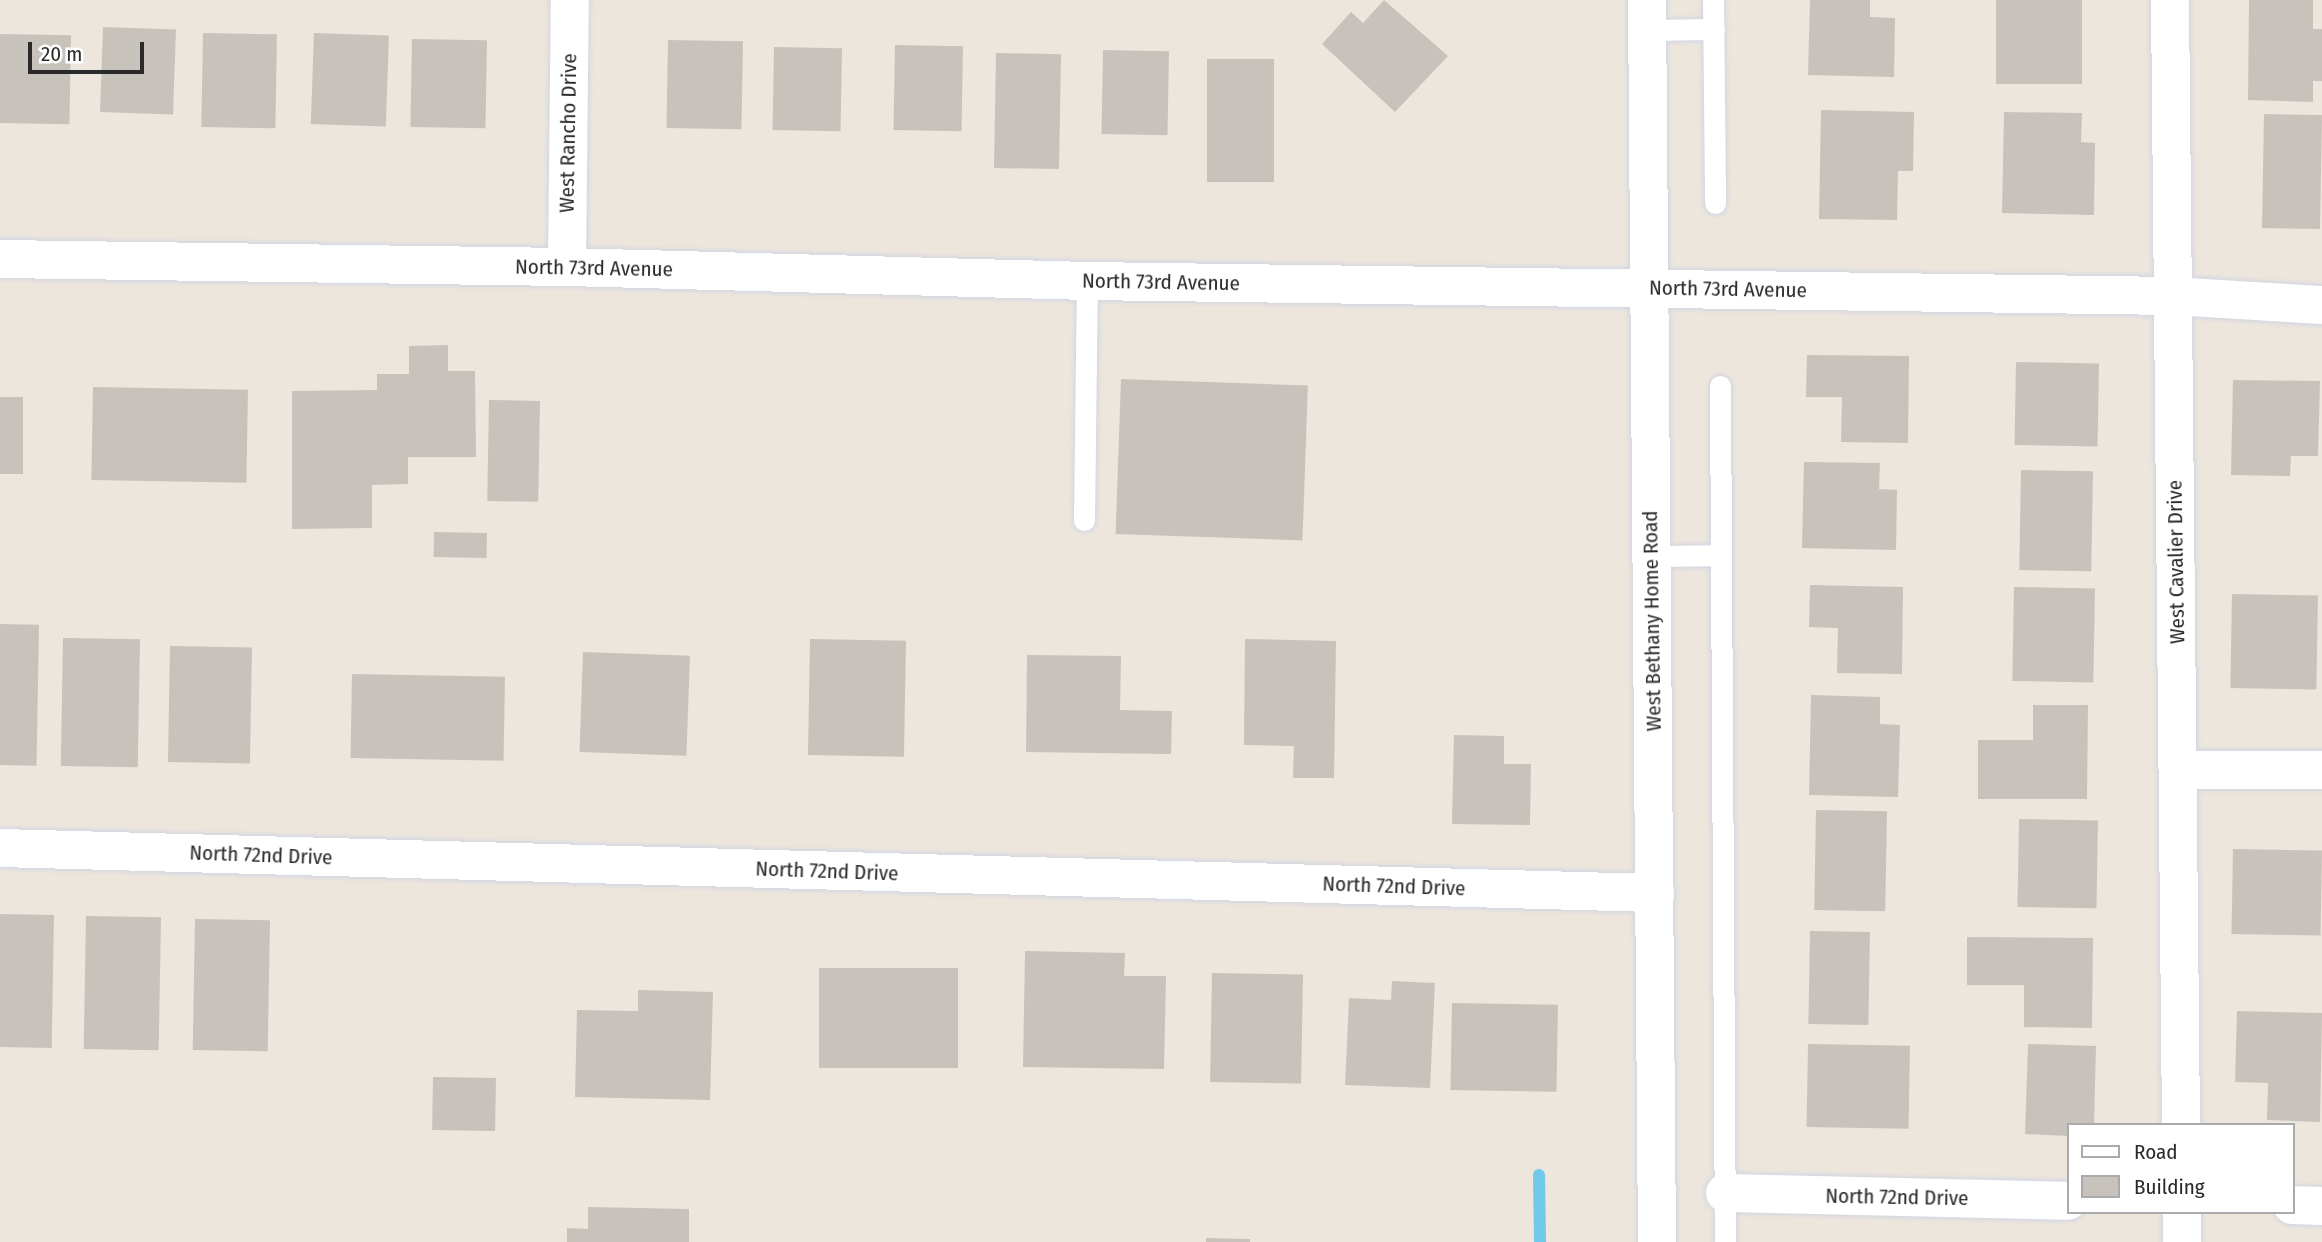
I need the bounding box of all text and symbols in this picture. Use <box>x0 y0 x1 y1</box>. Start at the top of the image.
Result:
scale bar <box>32 28 147 72</box>
text: 20 m <box>41 41 82 67</box>
street label: West Rancho Drive <box>554 53 582 213</box>
street label: North 73rd Avenue <box>515 254 673 282</box>
street label: North 73rd Avenue <box>1082 268 1240 296</box>
street label: North 73rd Avenue <box>1649 275 1807 303</box>
street label: West Cavalier Drive <box>2162 480 2190 644</box>
street label: West Bethany Home Road <box>1637 510 1667 732</box>
street label: North 72nd Drive <box>189 840 333 870</box>
street label: North 72nd Drive <box>755 856 899 886</box>
street label: North 72nd Drive <box>1322 871 1466 901</box>
legend <box>2066 1123 2294 1214</box>
text: Road <box>2134 1139 2178 1165</box>
text: Building <box>2134 1174 2205 1200</box>
street label: North 72nd Drive <box>1825 1183 1969 1211</box>

